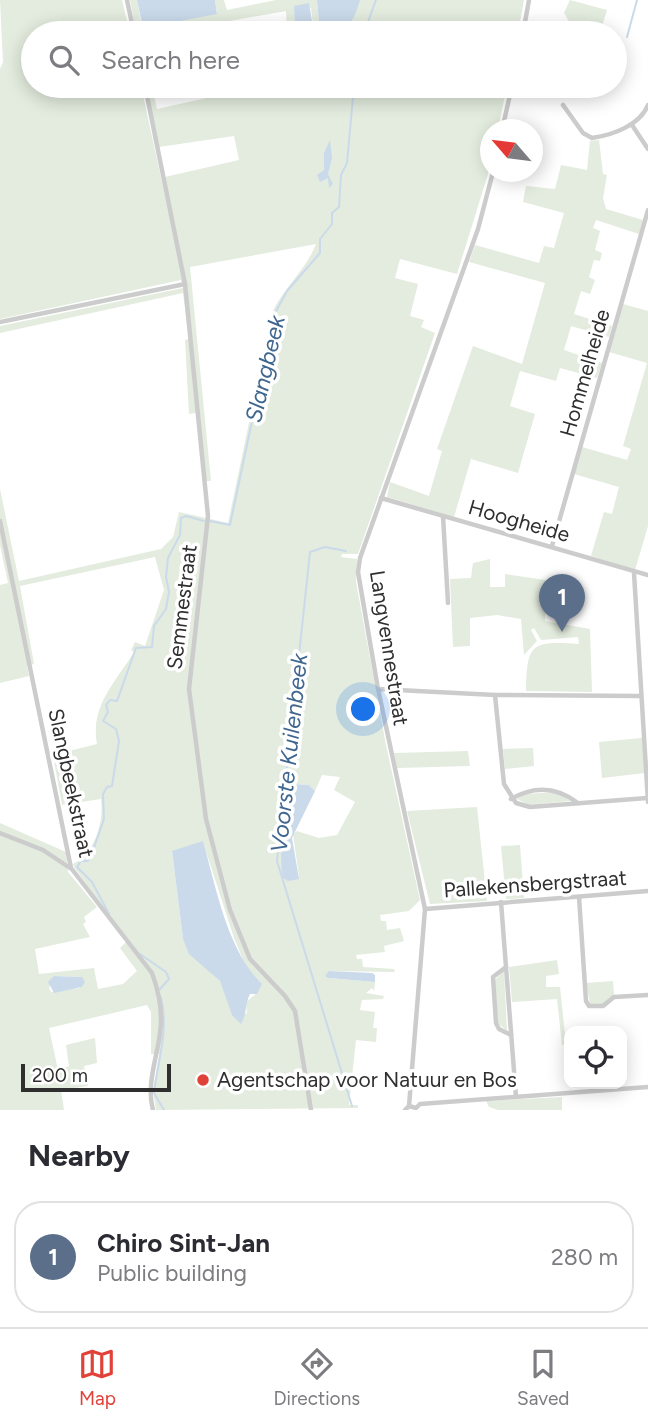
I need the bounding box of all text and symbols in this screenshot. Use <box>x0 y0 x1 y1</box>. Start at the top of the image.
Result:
search box <box>21 21 627 98</box>
icon: search <box>45 41 83 79</box>
text: Search here <box>101 44 240 76</box>
north arrow <box>480 119 543 182</box>
street label: Hommelheide <box>554 306 615 440</box>
water label: Slangbeek <box>239 312 291 425</box>
street label: Hoogheide <box>466 494 573 547</box>
street label: Semmestraat <box>161 543 202 671</box>
street label: Langvennestraat <box>365 568 414 727</box>
pin: 1 <box>539 574 585 632</box>
water label: Voorste Kuilenbeek <box>265 651 313 854</box>
your location <box>346 692 380 726</box>
street label: Slangbeekstraat <box>43 706 100 860</box>
street label: Pallekensbergstraat <box>442 865 628 902</box>
map controls <box>564 1026 627 1089</box>
button: locate <box>564 1026 627 1089</box>
scale bar <box>21 1061 172 1093</box>
text: 200 m <box>32 1064 88 1087</box>
place label: Agentschap voor Natuur en Bos <box>217 1067 517 1092</box>
marker: Agentschap voor Natuur en Bos <box>195 1072 211 1088</box>
text: Nearby <box>28 1137 130 1174</box>
text: Chiro Sint-Jan <box>97 1227 270 1259</box>
text: 1 <box>48 1243 58 1271</box>
text: 280 m <box>551 1243 618 1271</box>
text: Public building <box>97 1259 247 1287</box>
tab: Map <box>78 1345 116 1410</box>
tab: Directions <box>273 1345 360 1410</box>
tab: Saved <box>517 1345 569 1410</box>

